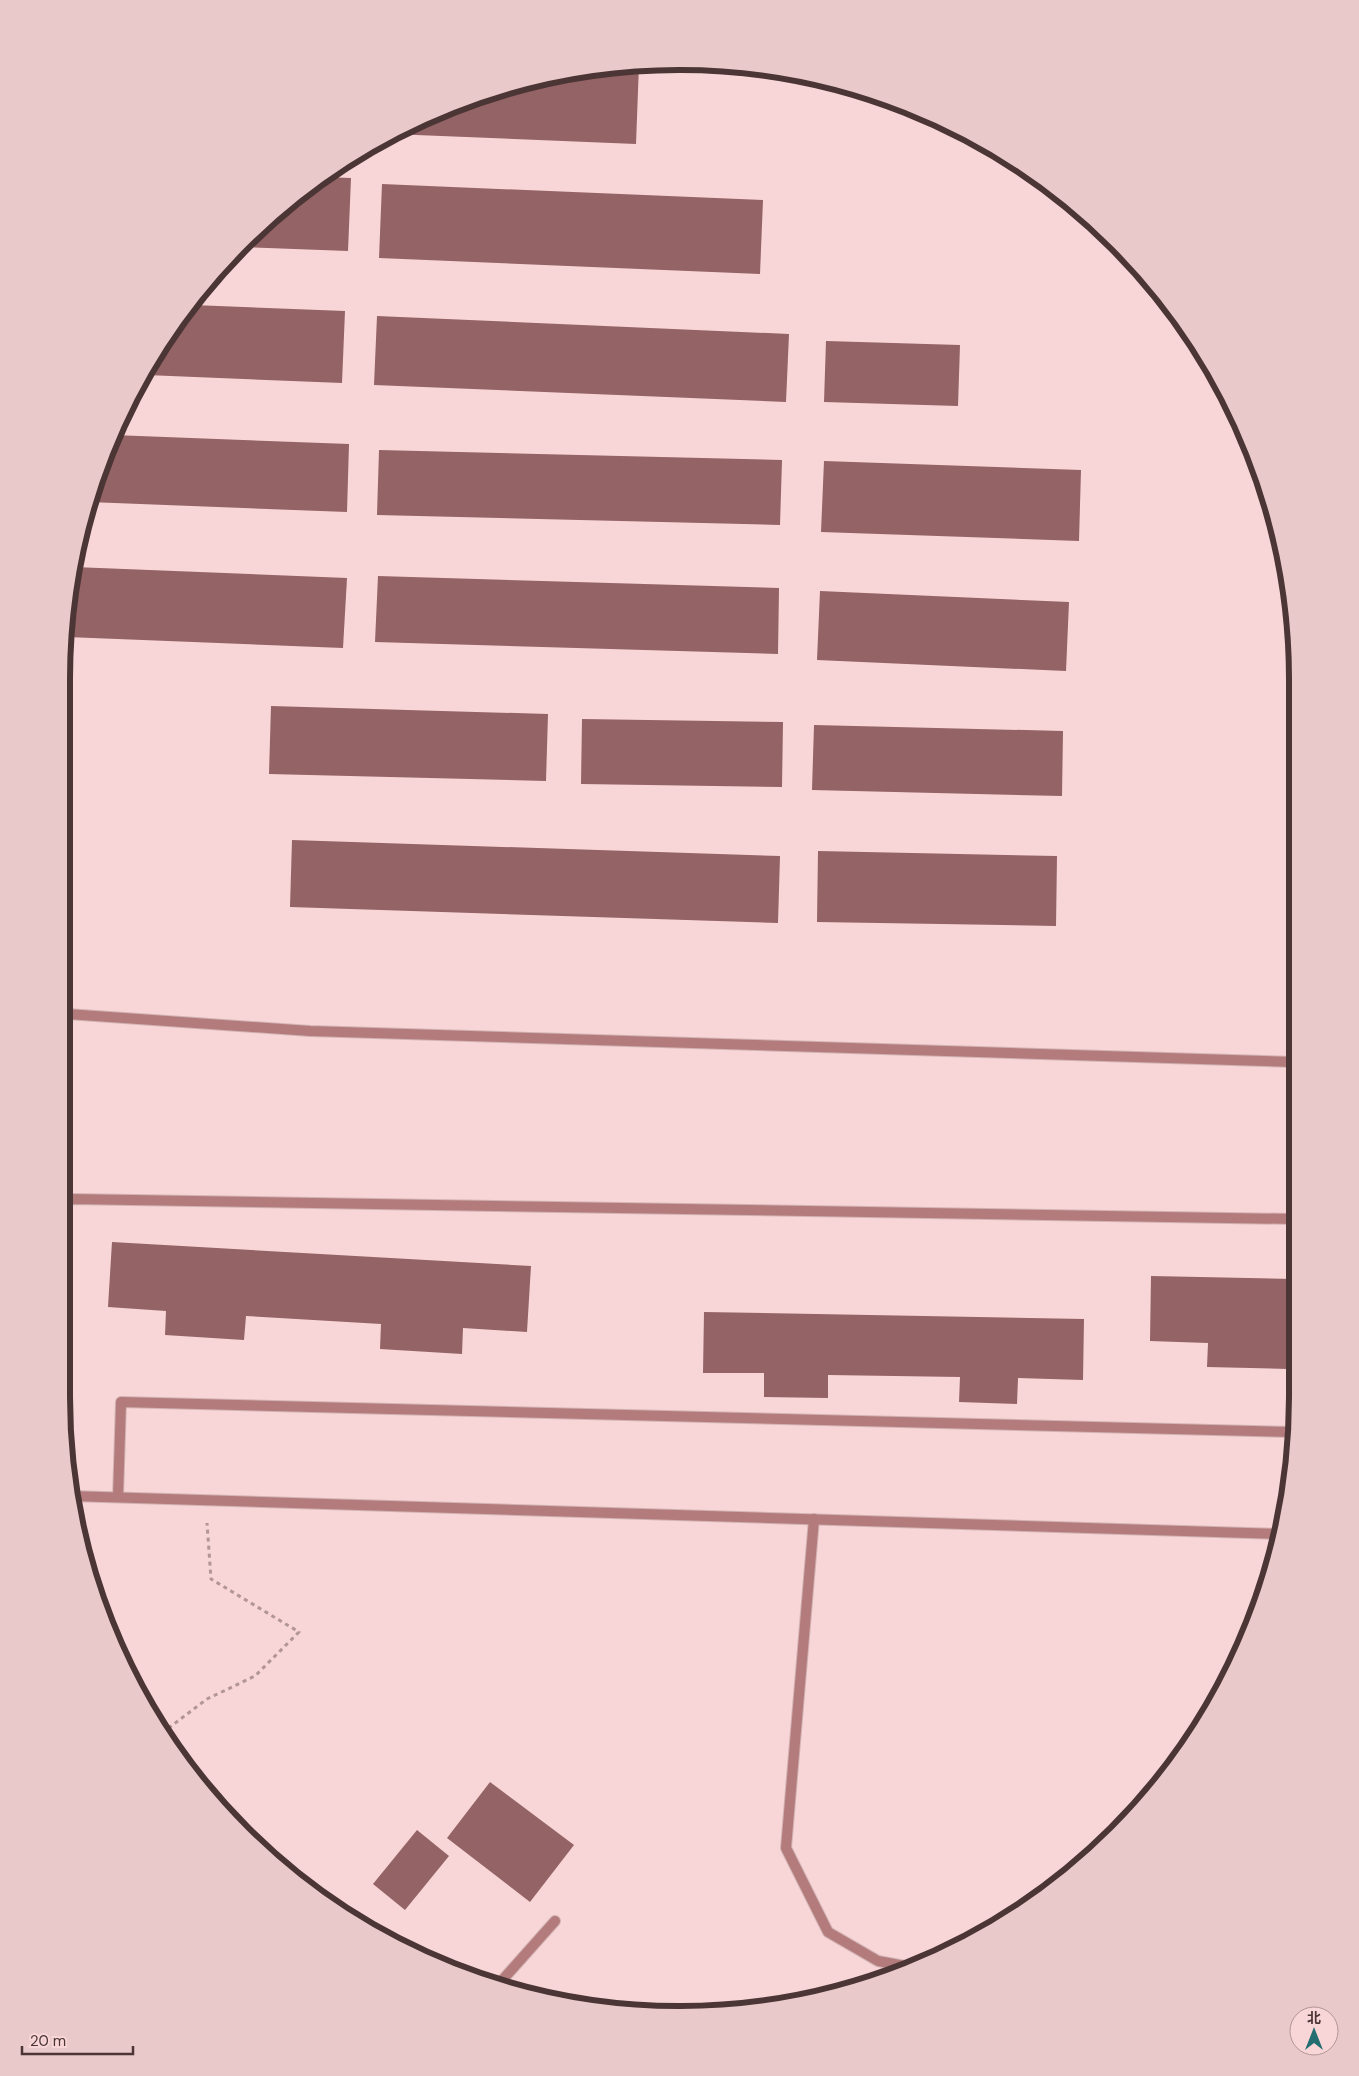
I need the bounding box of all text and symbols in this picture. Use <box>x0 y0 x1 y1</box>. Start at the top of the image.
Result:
north arrow <box>1289 2006 1339 2056</box>
text: 北 <box>1307 2009 1321 2027</box>
scale bar <box>22 2024 134 2056</box>
text: 20 m <box>30 2031 66 2051</box>

